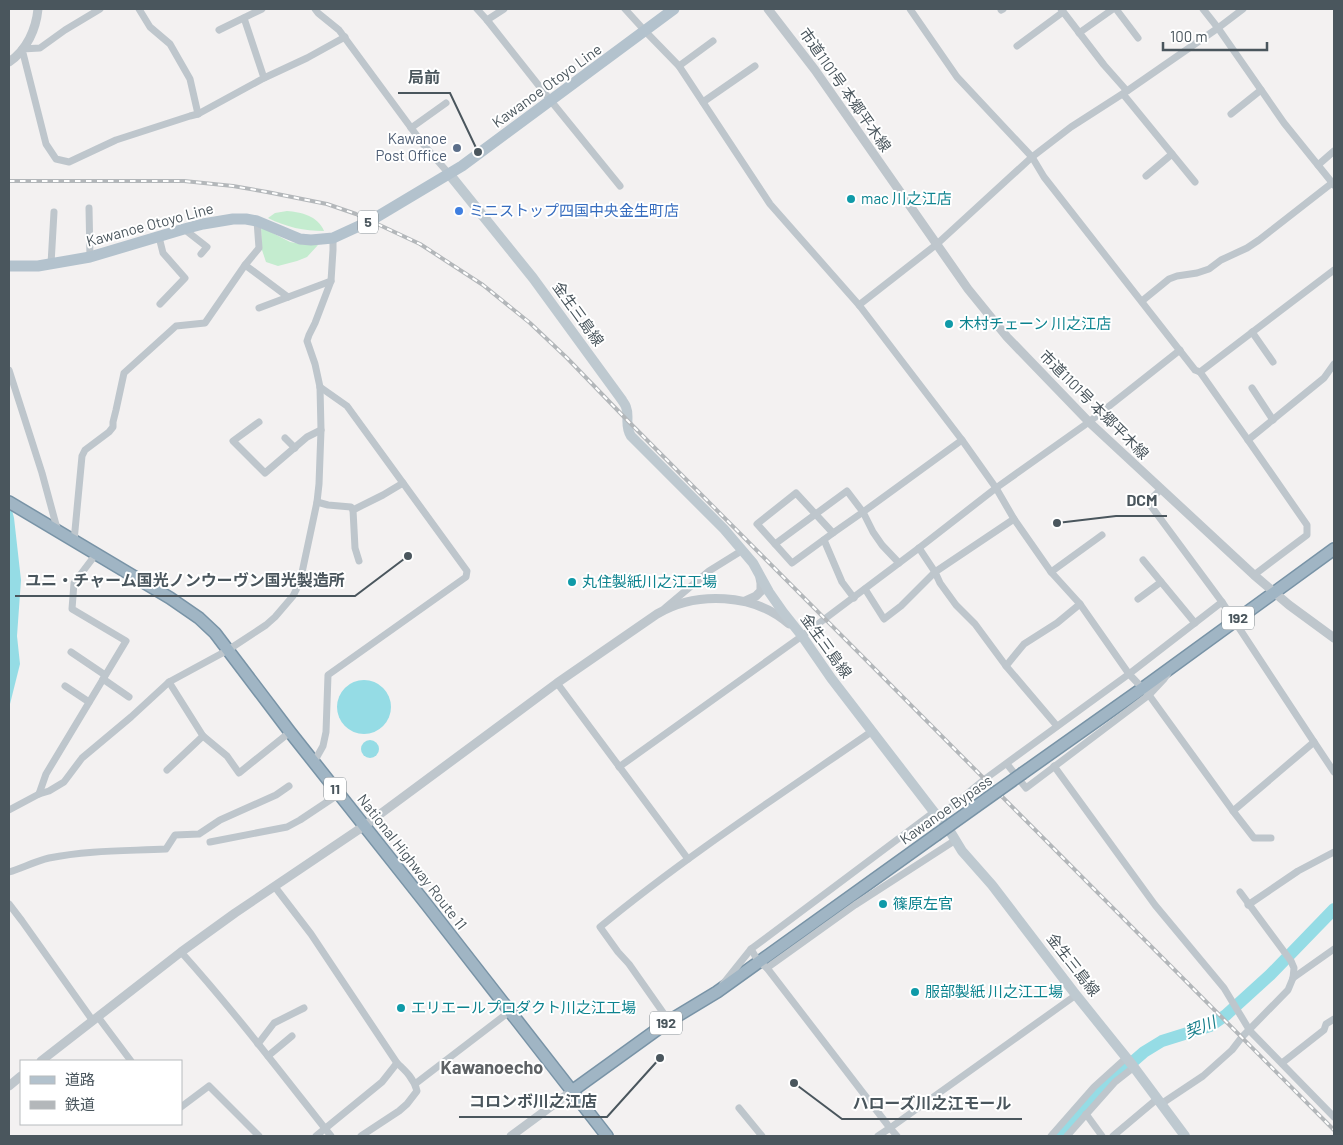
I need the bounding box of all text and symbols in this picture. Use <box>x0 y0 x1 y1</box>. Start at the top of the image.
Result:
scale bar <box>1163 20 1267 52</box>
street label: 市道1101号 本郷平木線 <box>796 24 895 155</box>
text: 100 m <box>1170 27 1208 45</box>
street label: Kawanoe Otoyo Line <box>488 39 605 131</box>
callout: 局前 <box>398 62 450 93</box>
text: 局前 <box>408 67 440 86</box>
place label: Kawanoe Post Office <box>375 129 447 164</box>
marker: Kawanoe Post Office <box>451 142 463 154</box>
place label: mac 川之江店 <box>861 189 952 207</box>
marker: mac 川之江店 <box>845 193 857 205</box>
street label: Kawanoe Otoyo Line <box>84 198 215 250</box>
place label: ミニストップ四国中央金生町店 <box>469 201 679 219</box>
marker: ミニストップ四国中央金生町店 <box>453 205 465 217</box>
road number: 5 <box>358 210 378 233</box>
street label: 金生三島線 <box>549 278 608 349</box>
place label: 木村チェーン 川之江店 <box>959 314 1111 332</box>
marker: 木村チェーン 川之江店 <box>943 318 955 330</box>
street label: 市道1101号 本郷平木線 <box>1036 346 1153 463</box>
callout: DCM <box>1116 485 1167 516</box>
text: DCM <box>1126 490 1158 509</box>
callout: ユニ・チャーム国光ノンウーヴン国光製造所 <box>15 565 355 596</box>
text: ユニ・チャーム国光ノンウーヴン国光製造所 <box>25 570 345 589</box>
place label: 丸住製紙川之江工場 <box>582 572 717 590</box>
marker: 丸住製紙川之江工場 <box>566 576 578 588</box>
road number: 192 <box>1222 606 1254 630</box>
street label: 金生三島線 <box>797 610 856 681</box>
street label: Kawanoe Bypass <box>896 771 995 848</box>
road number: 11 <box>324 778 346 801</box>
street label: National Highway Route 11 <box>354 790 471 933</box>
place label: 篠原左官 <box>893 894 953 912</box>
marker: 篠原左官 <box>877 898 889 910</box>
street label: 金生三島線 <box>1044 929 1104 999</box>
place label: 服部製紙 川之江工場 <box>925 982 1063 1000</box>
marker: 服部製紙 川之江工場 <box>909 986 921 998</box>
place label: エリエールプロダクト川之江工場 <box>411 998 636 1016</box>
marker: エリエールプロダクト川之江工場 <box>395 1002 407 1014</box>
road number: 192 <box>650 1011 682 1034</box>
water label: 契川 <box>1181 1011 1220 1041</box>
district label: Kawanoecho <box>441 1056 543 1078</box>
legend <box>20 1060 182 1125</box>
text: 道路 <box>65 1070 95 1088</box>
callout: コロンボ川之江店 <box>459 1086 607 1117</box>
callout: ハローズ川之江モール <box>842 1088 1022 1119</box>
text: コロンボ川之江店 <box>469 1091 597 1110</box>
text: ハローズ川之江モール <box>852 1093 1012 1112</box>
text: 鉄道 <box>65 1095 95 1113</box>

